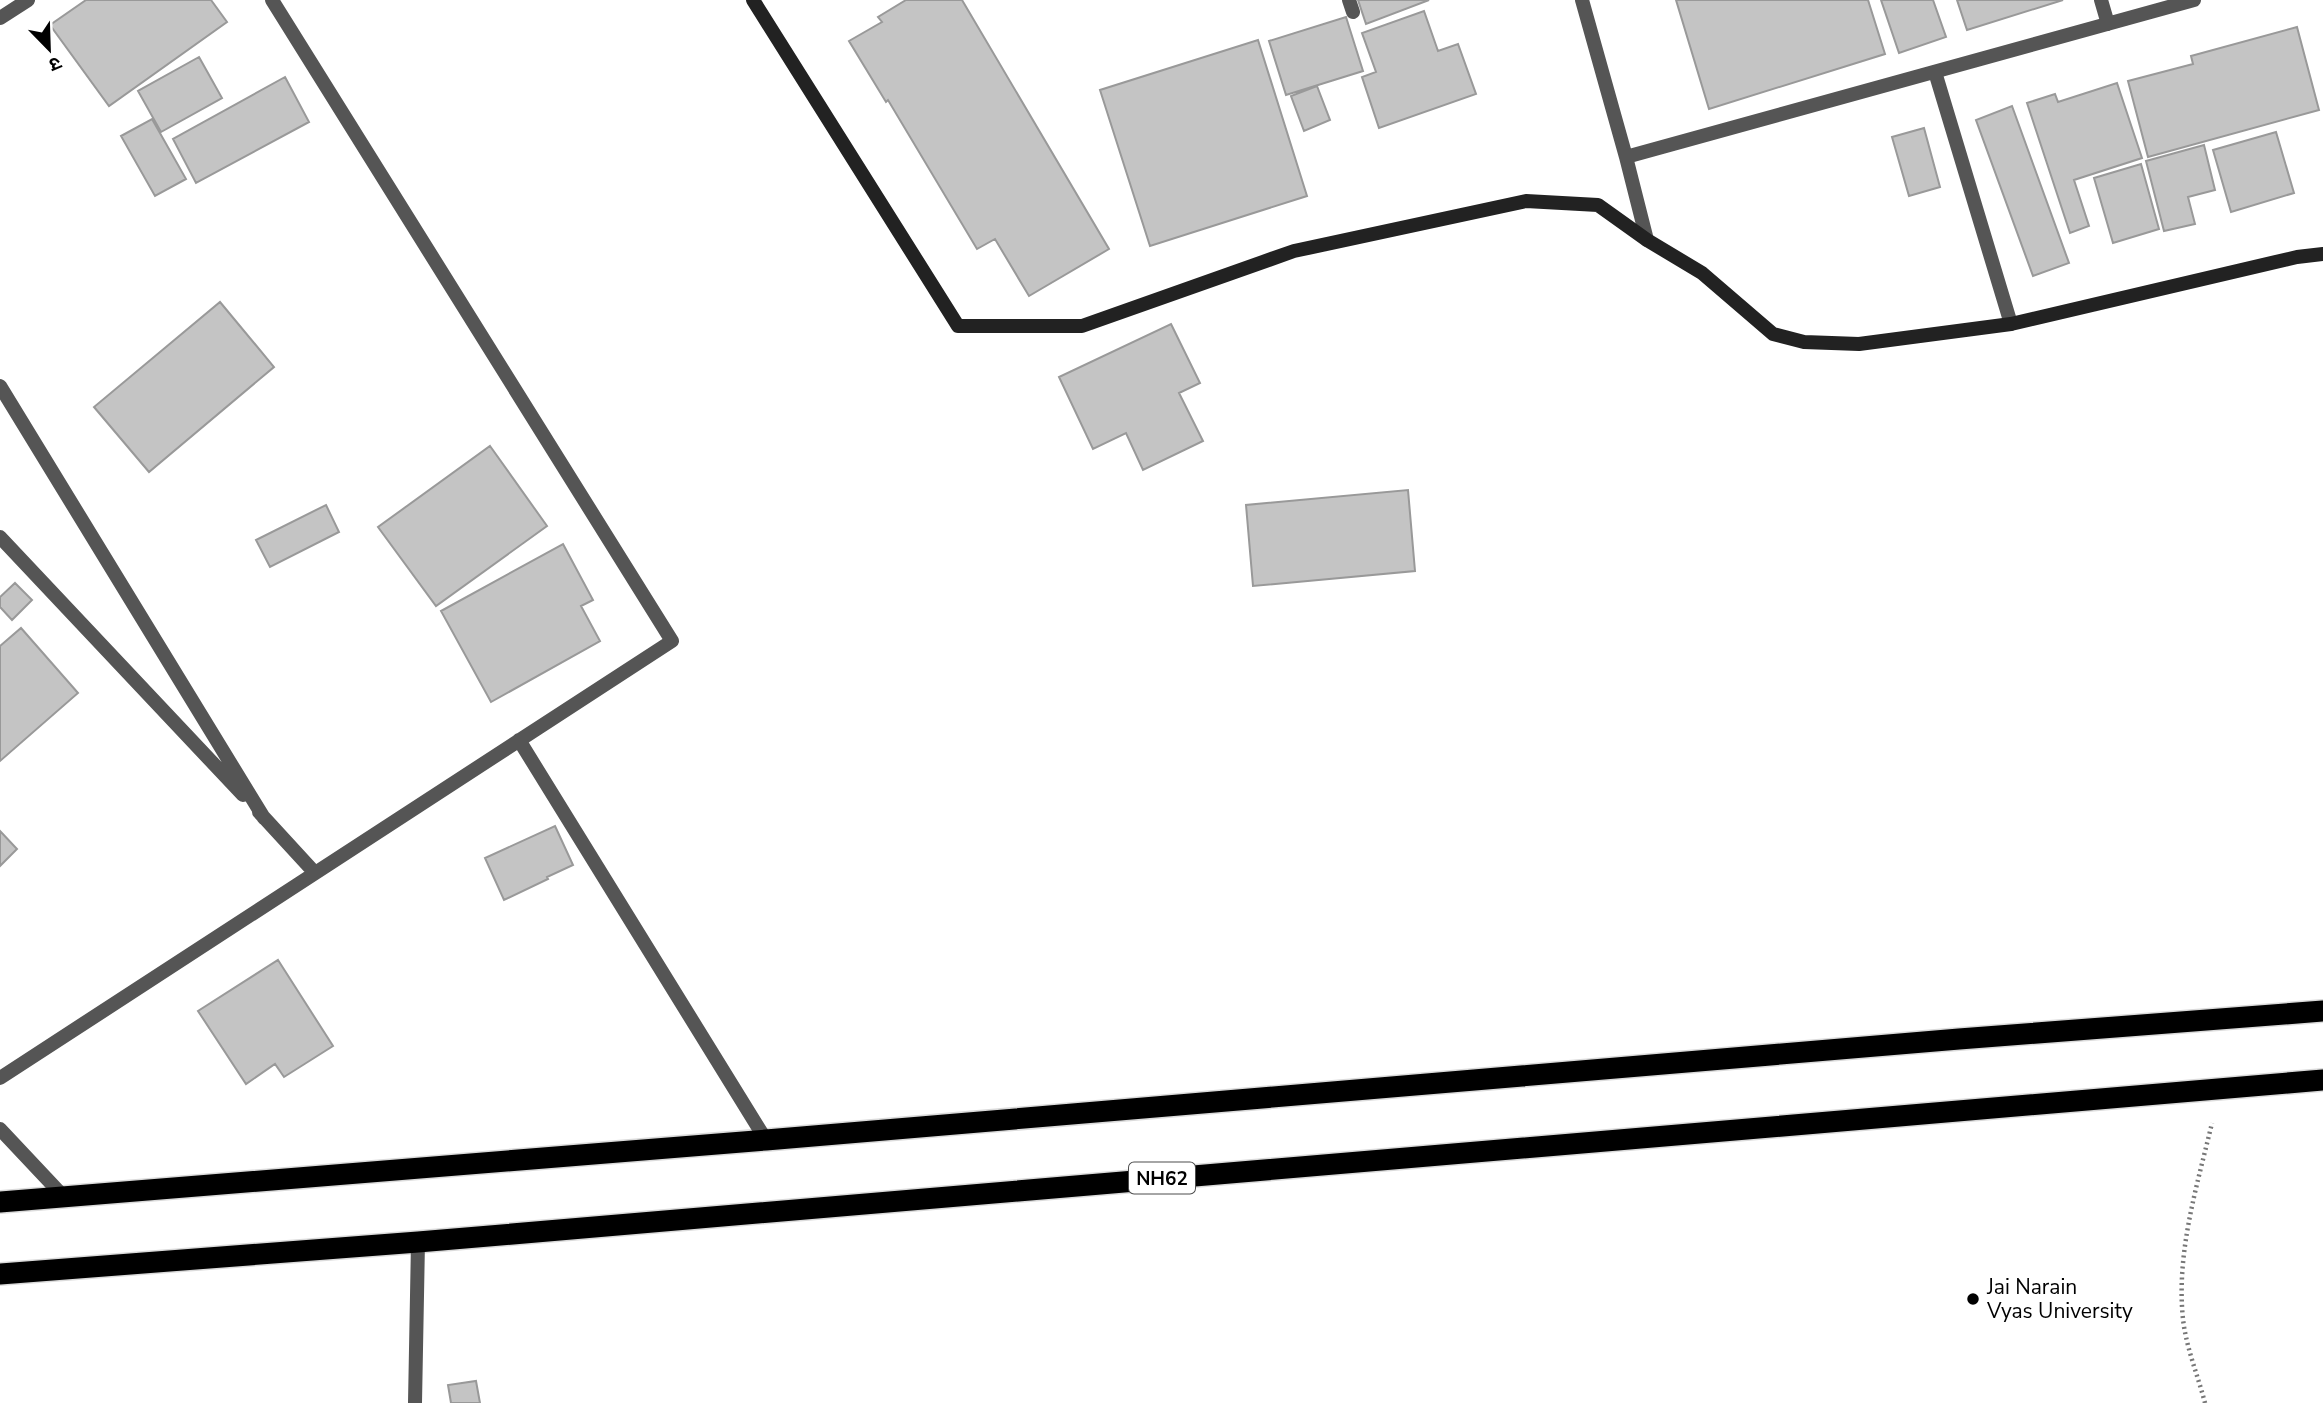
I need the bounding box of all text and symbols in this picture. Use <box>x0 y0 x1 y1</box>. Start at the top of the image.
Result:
north arrow <box>14 14 84 84</box>
text: उ <box>44 50 65 78</box>
road number: NH62 <box>1129 1162 1195 1194</box>
place label: Jai Narain Vyas University <box>1986 1273 2133 1325</box>
marker: Jai Narain Vyas University <box>1965 1291 1981 1307</box>

